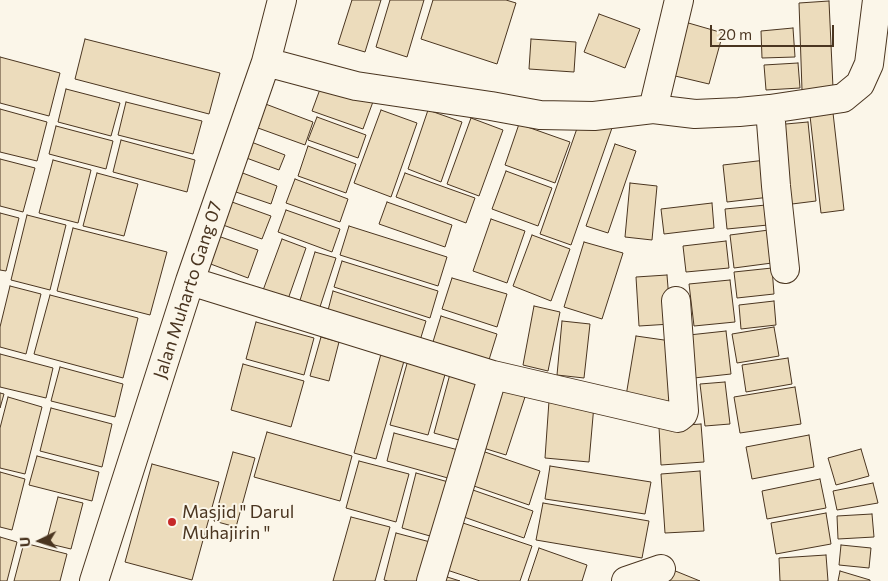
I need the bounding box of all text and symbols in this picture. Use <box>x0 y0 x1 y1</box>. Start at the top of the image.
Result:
scale bar <box>713 15 837 47</box>
text: 20 m <box>718 25 752 43</box>
street label: Jalan Muharto Gang 07 <box>149 199 227 381</box>
place label: Masjid " Darul Muhajirin " <box>182 501 294 544</box>
north arrow <box>15 516 65 566</box>
marker: Masjid " Darul Muhajirin " <box>166 516 178 528</box>
text: U <box>16 536 33 548</box>

